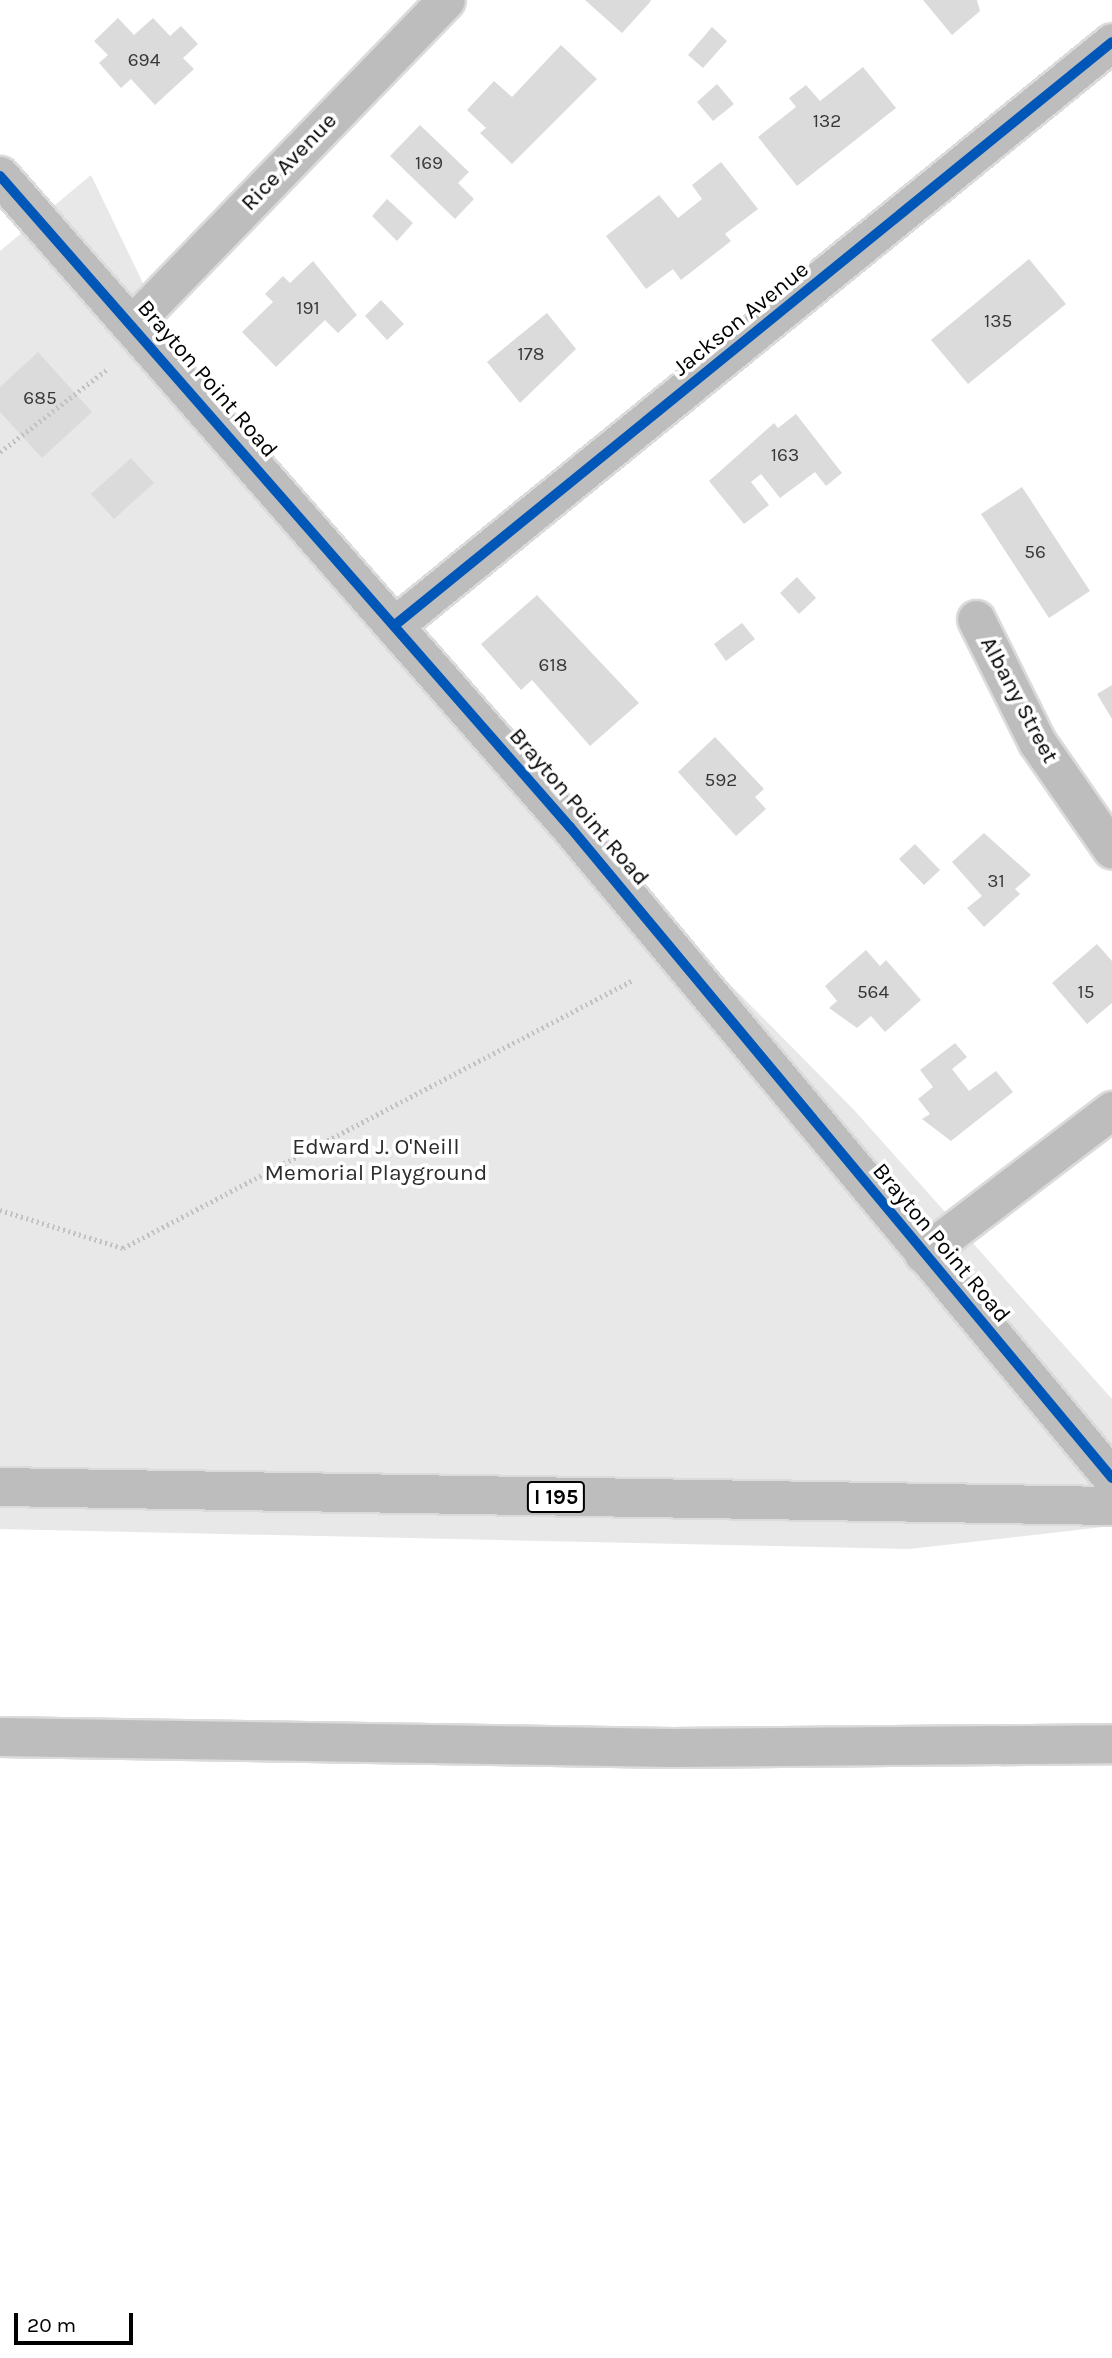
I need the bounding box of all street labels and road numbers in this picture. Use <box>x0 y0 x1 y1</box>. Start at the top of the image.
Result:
street label: Rice Avenue <box>235 107 343 217</box>
street label: Jackson Avenue <box>668 256 814 382</box>
street label: Brayton Point Road <box>131 295 283 463</box>
street label: Albany Street <box>974 632 1064 768</box>
street label: Brayton Point Road <box>503 723 655 891</box>
street label: Brayton Point Road <box>866 1158 1016 1328</box>
road number: I 195 <box>526 1480 586 1514</box>

